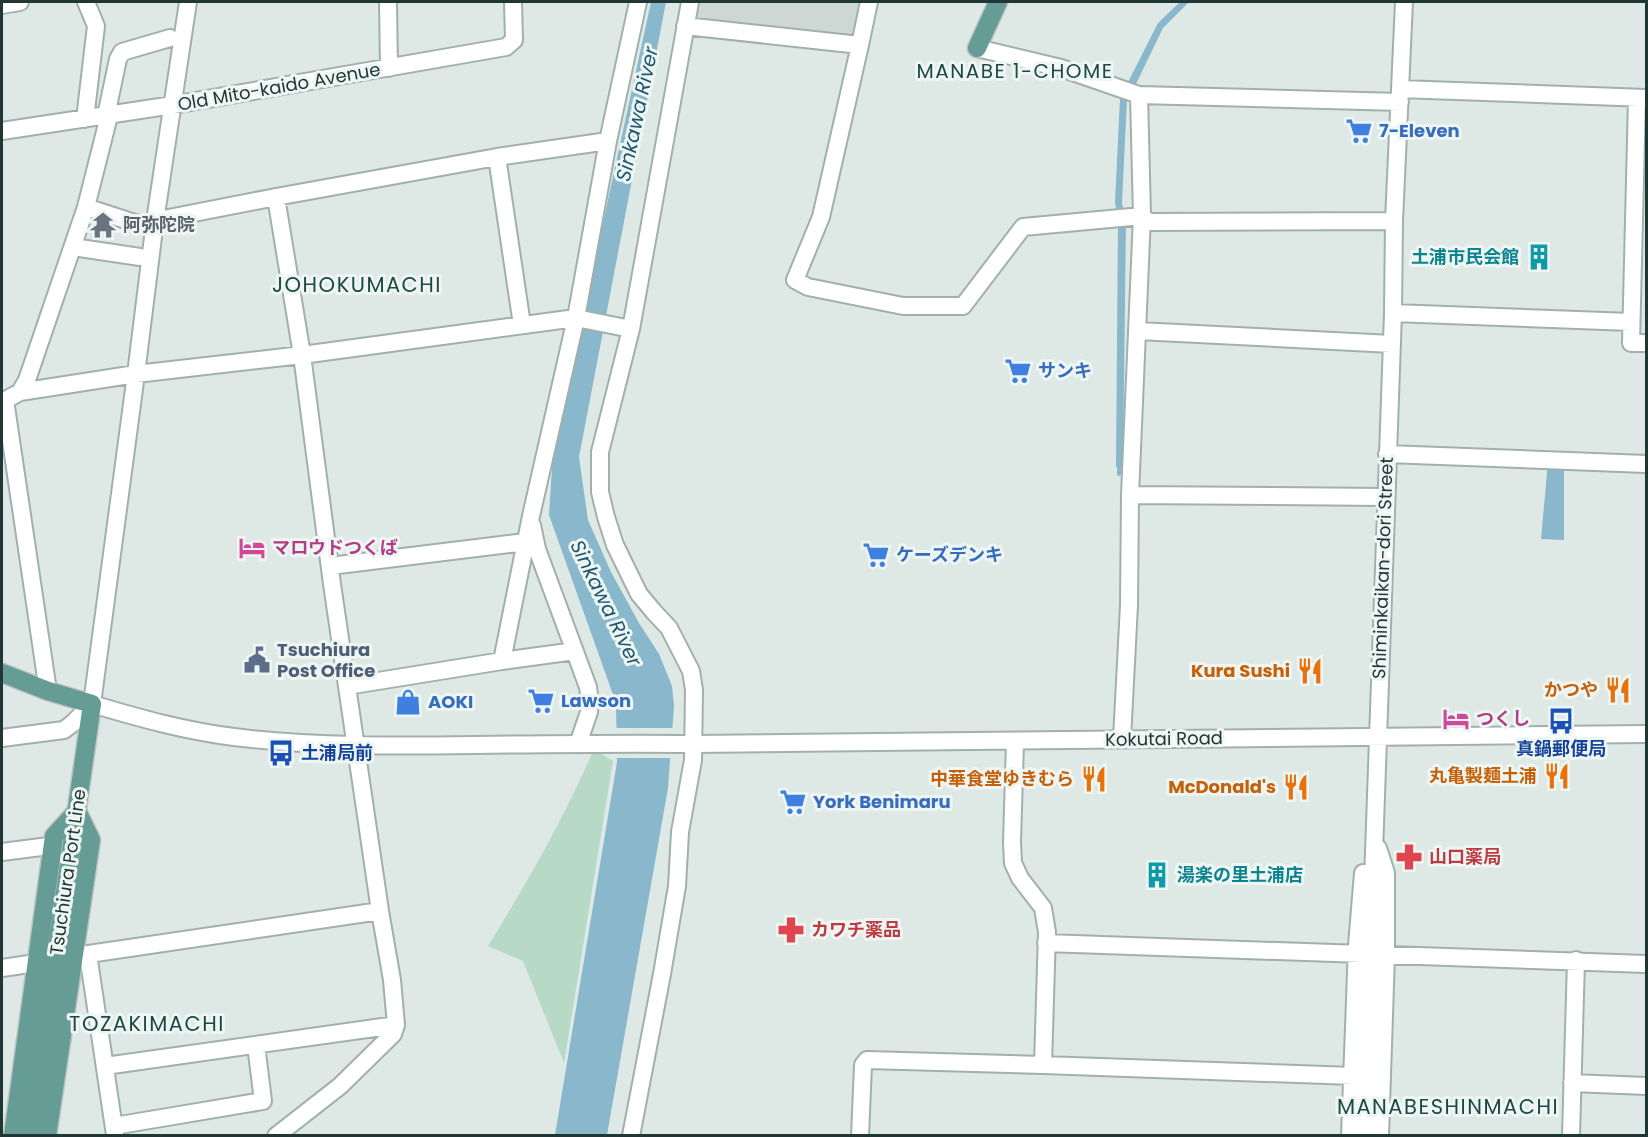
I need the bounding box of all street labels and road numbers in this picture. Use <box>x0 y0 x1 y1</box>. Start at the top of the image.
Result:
street label: Old Mito-kaido Avenue <box>176 56 382 117</box>
street label: Shiminkaikan-dori Street <box>1366 457 1399 679</box>
street label: Kokutai Road <box>1105 725 1223 752</box>
street label: Tsuchiura Port Line <box>43 787 92 957</box>

